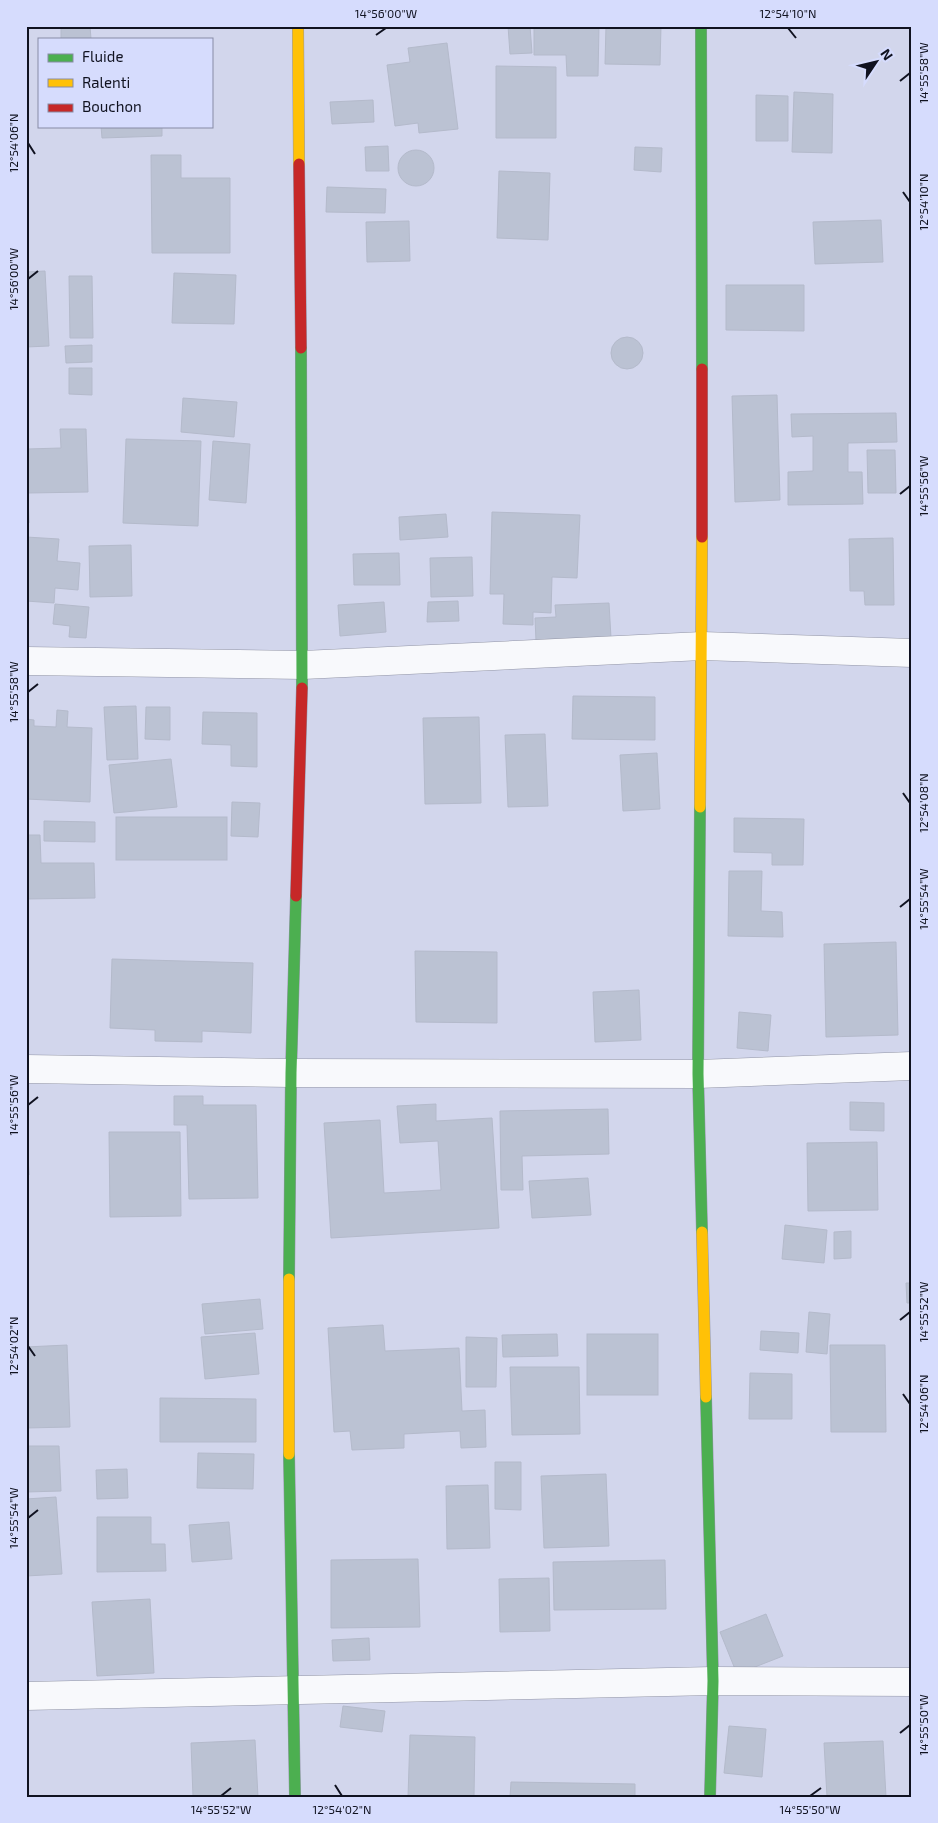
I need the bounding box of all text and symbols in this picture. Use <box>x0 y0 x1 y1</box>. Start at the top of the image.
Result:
text: 14°56'00"W <box>355 6 417 20</box>
text: 12°54'10"N <box>760 6 816 20</box>
legend <box>38 38 212 128</box>
north arrow <box>850 38 900 88</box>
text: 14°55'58"W <box>916 42 930 104</box>
text: N <box>877 45 897 63</box>
text: Fluide <box>82 47 123 65</box>
text: Ralenti <box>82 73 130 91</box>
text: Bouchon <box>82 97 142 115</box>
text: 12°54'06"N <box>6 114 20 172</box>
text: 12°54'10"N <box>916 174 930 230</box>
text: 14°56'00"W <box>6 248 20 310</box>
text: 14°55'56"W <box>916 456 930 516</box>
text: 14°55'58"W <box>6 661 20 723</box>
text: 12°54'08"N <box>916 773 930 833</box>
text: 14°55'54"W <box>916 868 930 930</box>
text: 14°55'56"W <box>6 1075 20 1135</box>
text: 14°55'52"W <box>916 1282 930 1342</box>
text: 12°54'02"N <box>6 1317 20 1375</box>
text: 12°54'06"N <box>916 1375 930 1433</box>
text: 14°55'54"W <box>6 1487 20 1549</box>
text: 14°55'50"W <box>916 1694 930 1756</box>
text: 14°55'52"W <box>191 1802 251 1816</box>
text: 12°54'02"N <box>313 1802 371 1816</box>
text: 14°55'50"W <box>779 1802 841 1816</box>

